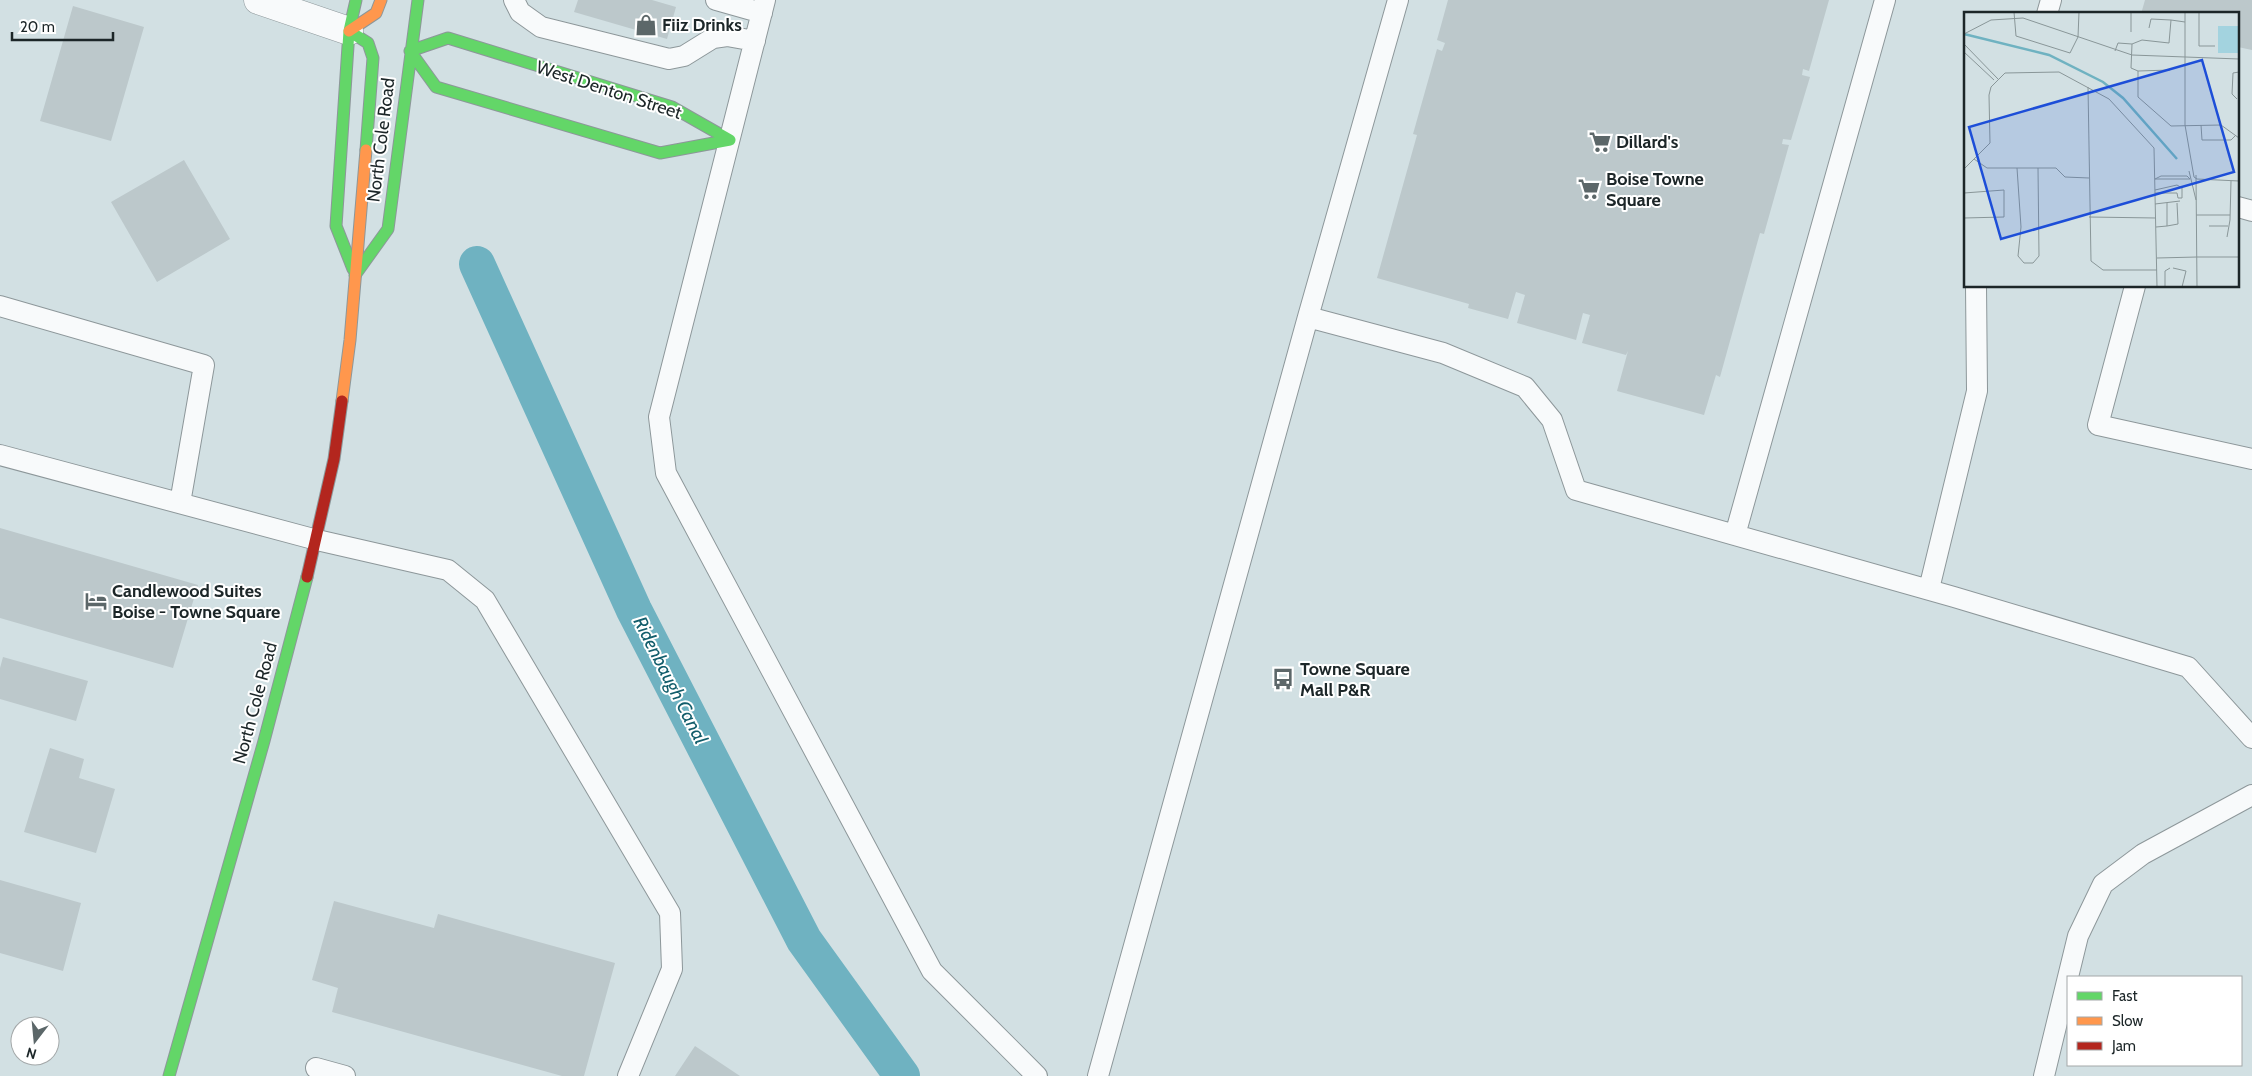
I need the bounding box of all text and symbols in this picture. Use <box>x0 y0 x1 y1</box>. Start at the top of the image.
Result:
scale bar <box>12 10 114 42</box>
shop icon: Fiiz Drinks <box>633 12 659 38</box>
inset map <box>1964 12 2240 288</box>
place label: Fiiz Drinks <box>662 14 742 36</box>
text: 20 m <box>20 18 55 36</box>
street label: West Denton Street <box>534 56 684 124</box>
street label: North Cole Road <box>362 77 400 203</box>
supermarket icon: Dillard's <box>1587 129 1613 155</box>
place label: Dillard's <box>1616 131 1679 153</box>
place label: Boise Towne Square <box>1606 168 1704 211</box>
supermarket icon: Boise Towne Square <box>1576 176 1602 202</box>
place label: Candlewood Suites Boise - Towne Square <box>112 580 280 623</box>
hotel icon: Candlewood Suites Boise - Towne Square <box>83 588 109 614</box>
water label: Ridenbaugh Canal <box>629 613 713 748</box>
street label: North Cole Road <box>228 640 282 766</box>
place label: Towne Square Mall P&R <box>1300 658 1410 701</box>
bus stop icon: Towne Square Mall P&R <box>1270 666 1296 692</box>
legend <box>2067 976 2242 1066</box>
text: Fast <box>2112 987 2137 1005</box>
text: Slow <box>2112 1012 2143 1030</box>
north arrow <box>10 1016 60 1066</box>
text: Jam <box>2111 1037 2136 1055</box>
text: N <box>24 1043 39 1064</box>

